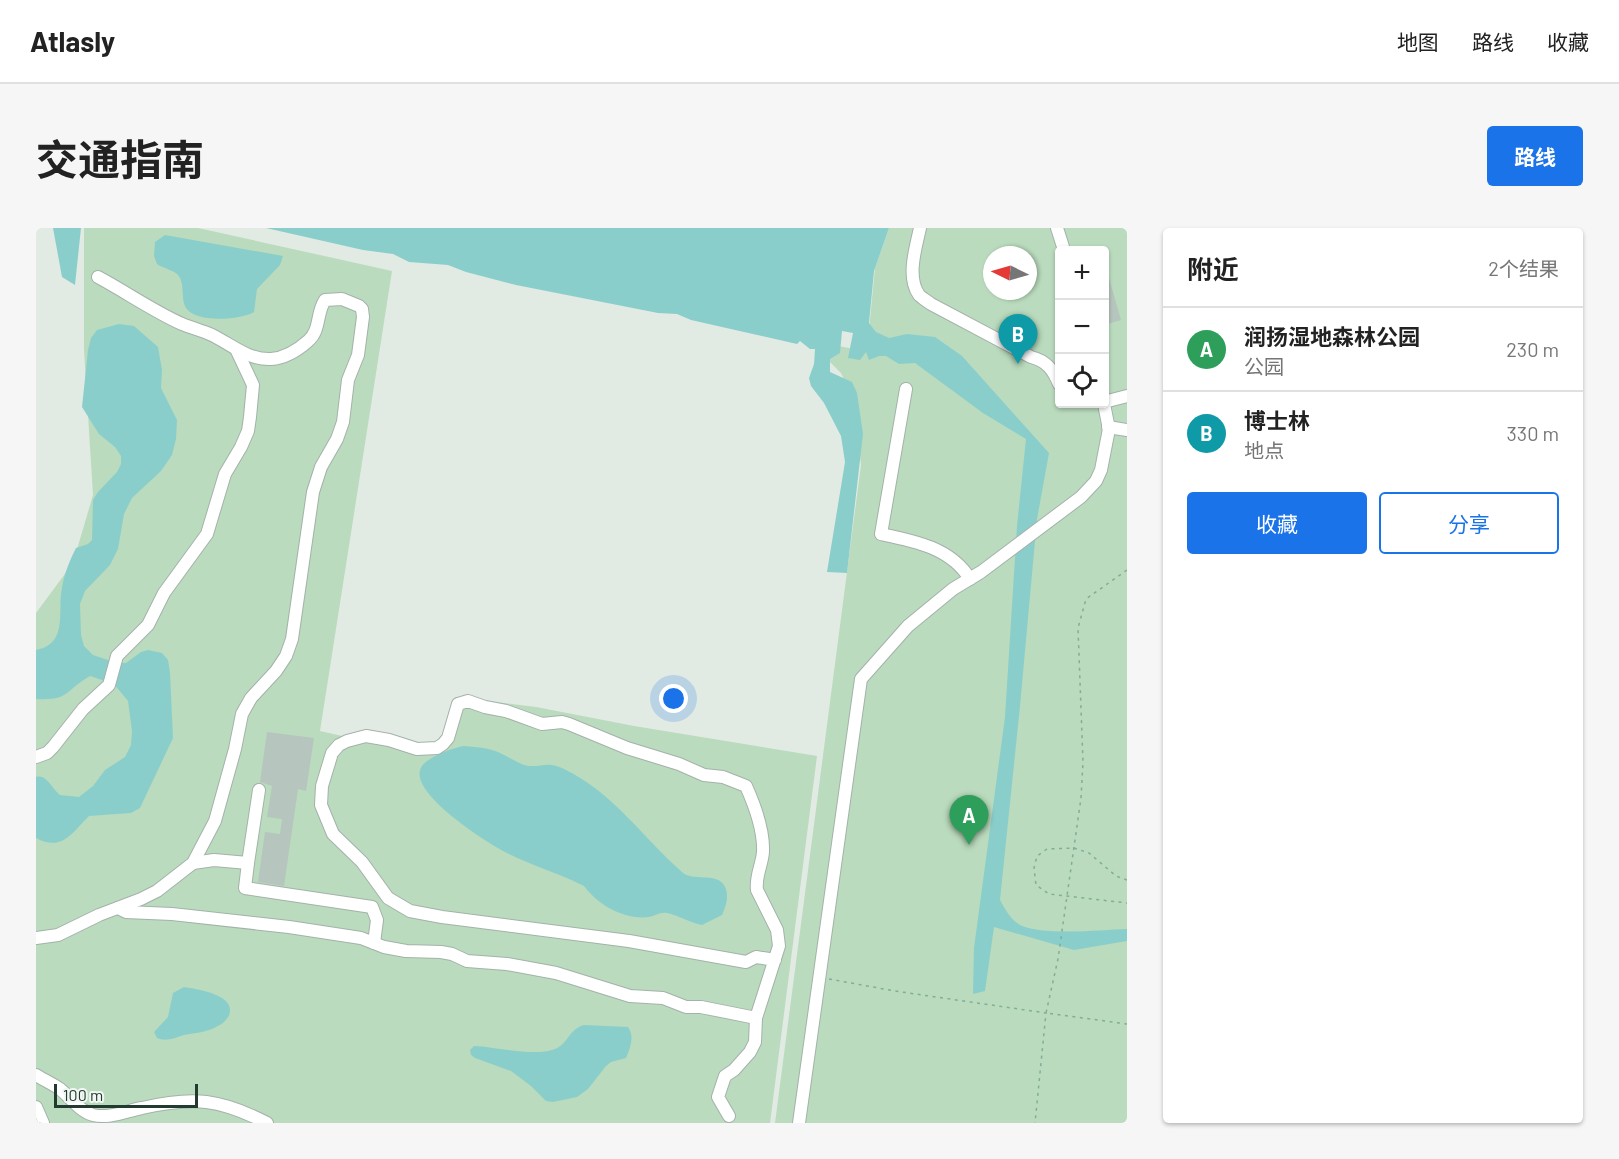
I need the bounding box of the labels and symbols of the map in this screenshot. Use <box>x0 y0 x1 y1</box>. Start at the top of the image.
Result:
north arrow <box>983 246 1037 300</box>
pin: B <box>998 314 1038 364</box>
your location <box>659 684 688 713</box>
pin: A <box>950 796 988 845</box>
scale bar <box>54 1081 198 1108</box>

